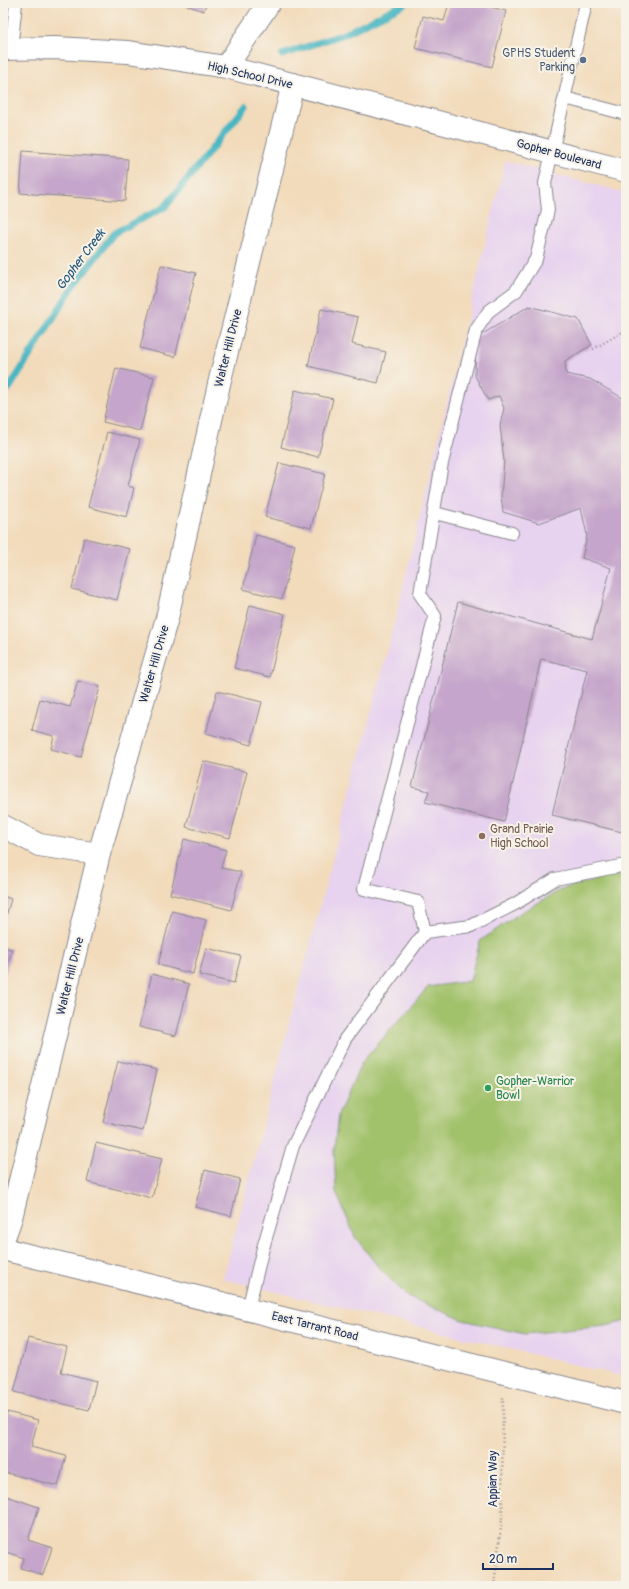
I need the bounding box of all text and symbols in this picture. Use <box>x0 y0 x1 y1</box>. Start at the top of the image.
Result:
place label: GPHS Student Parking <box>502 46 575 75</box>
marker: GPHS Student Parking <box>578 55 588 65</box>
street label: High School Drive <box>206 58 294 93</box>
street label: Gopher Boulevard <box>515 136 603 173</box>
water label: Gopher Creek <box>53 225 110 293</box>
street label: Walter Hill Drive <box>212 307 245 389</box>
street label: Walter Hill Drive <box>136 624 173 705</box>
place label: Grand Prairie High School <box>490 822 554 851</box>
marker: Grand Prairie High School <box>477 831 487 841</box>
street label: Walter Hill Drive <box>54 935 87 1017</box>
place label: Gopher-Warrior Bowl <box>496 1074 575 1103</box>
marker: Gopher-Warrior Bowl <box>483 1083 493 1093</box>
street label: East Tarrant Road <box>270 1308 360 1345</box>
street label: Appian Way <box>486 1451 501 1507</box>
scale bar <box>483 1545 553 1571</box>
text: 20 m <box>489 1552 518 1567</box>

